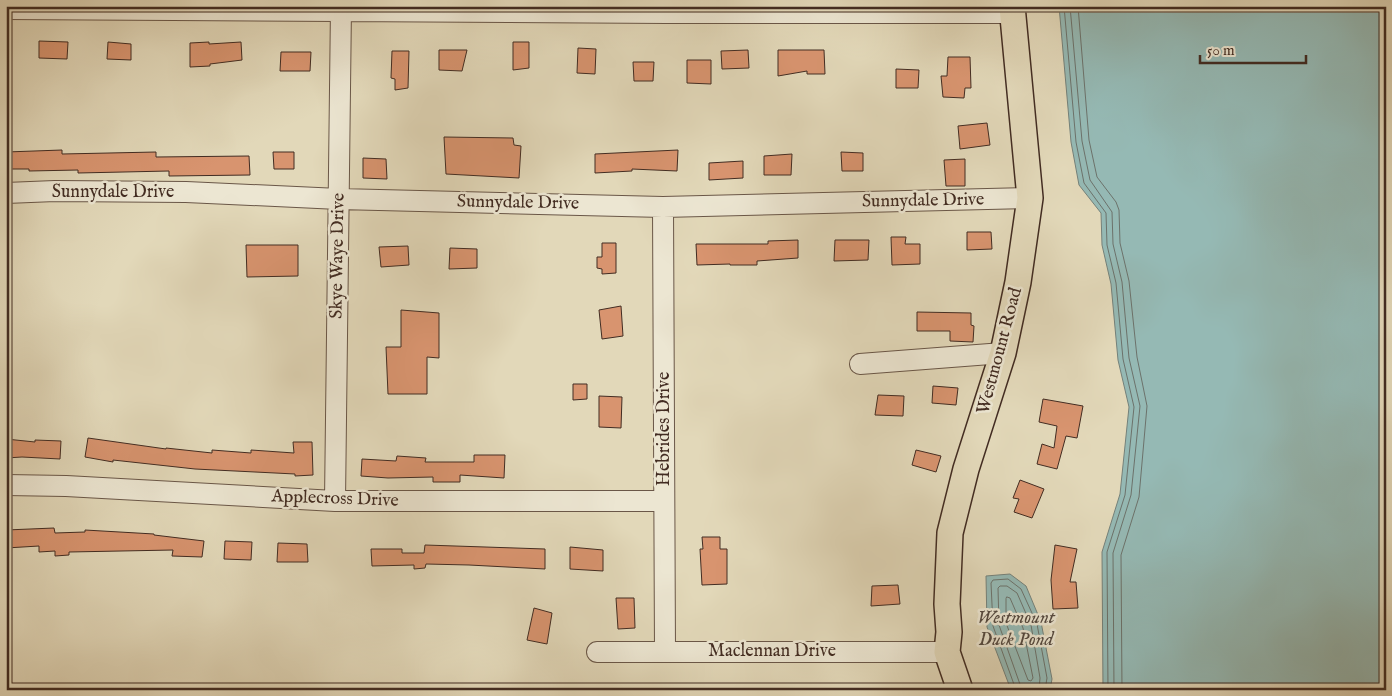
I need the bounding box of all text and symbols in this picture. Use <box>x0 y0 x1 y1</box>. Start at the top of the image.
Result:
scale bar <box>1200 32 1306 64</box>
text: 50 m <box>1207 41 1235 60</box>
street label: Sunnydale Drive <box>52 181 174 204</box>
street label: Sunnydale Drive <box>862 188 984 214</box>
street label: Sunnydale Drive <box>457 190 579 216</box>
street label: Skye Waye Drive <box>325 193 351 319</box>
street label: Westmount Road <box>972 285 1028 417</box>
street label: Hebrides Drive <box>653 372 676 486</box>
street label: Applecross Drive <box>270 485 399 513</box>
water label: Westmount Duck Pond <box>977 606 1056 652</box>
street label: Maclennan Drive <box>708 640 836 663</box>

